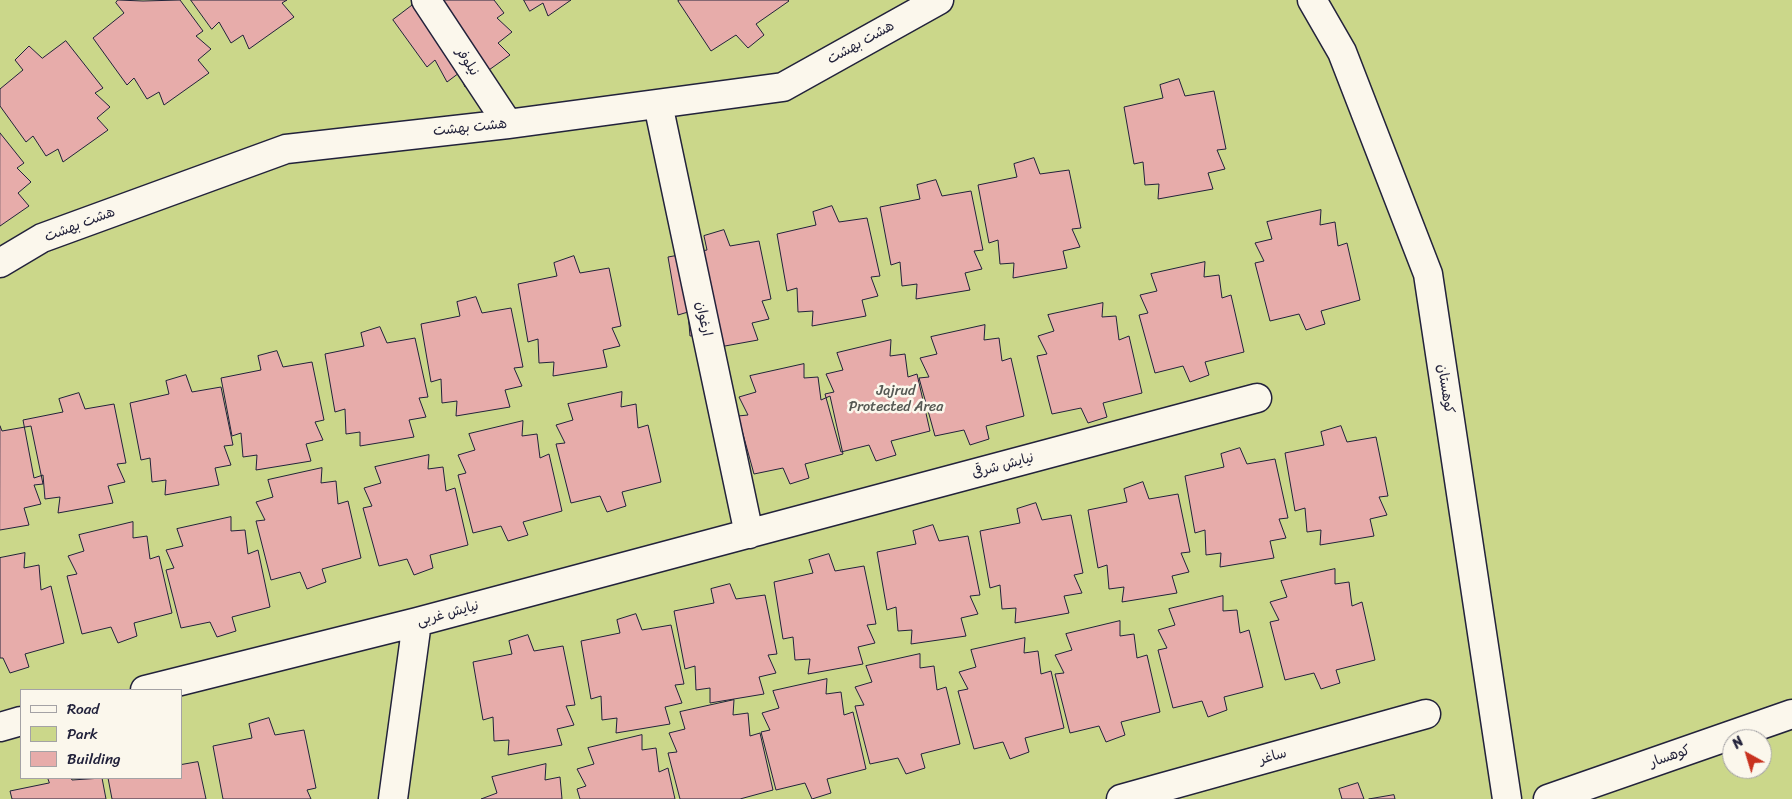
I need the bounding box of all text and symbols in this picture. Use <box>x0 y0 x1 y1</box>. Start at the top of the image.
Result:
street label: هشت بهشت <box>824 18 898 68</box>
street label: نیلوفر <box>452 45 482 79</box>
street label: هشت بهشت <box>432 116 508 140</box>
street label: هشت بهشت <box>42 204 118 246</box>
street label: ارغوان <box>691 300 715 338</box>
street label: کوهستان <box>1433 363 1457 415</box>
park label: Jajrud Protected Area <box>849 383 943 416</box>
street label: نیایش شرقی <box>970 450 1036 482</box>
street label: نیایش غربی <box>415 598 481 630</box>
legend <box>20 689 182 779</box>
text: Road <box>67 696 99 722</box>
text: Park <box>67 721 98 747</box>
north arrow <box>1722 729 1772 779</box>
text: N <box>1726 730 1750 756</box>
street label: کوهسار <box>1648 742 1692 772</box>
street label: ساغر <box>1257 745 1289 769</box>
text: Building <box>67 746 121 772</box>

